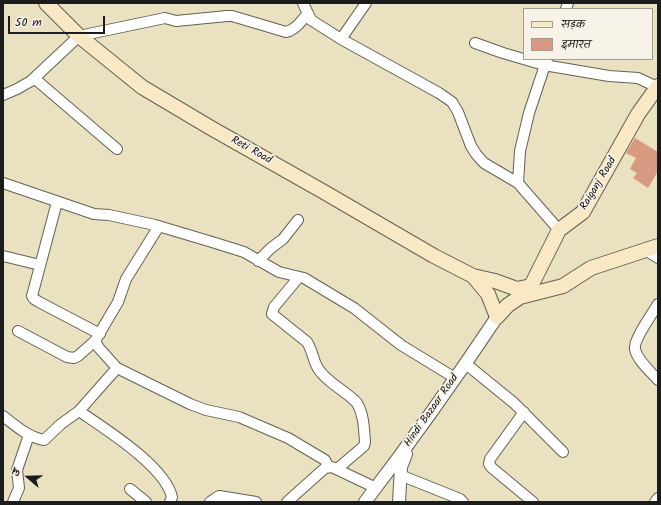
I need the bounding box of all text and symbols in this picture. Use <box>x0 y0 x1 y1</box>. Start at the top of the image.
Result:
scale bar <box>10 8 107 34</box>
legend <box>523 8 653 60</box>
text: 50 m <box>15 13 42 32</box>
text: सड़क <box>561 15 585 34</box>
text: इमारत <box>561 35 591 54</box>
street label: Reti Road <box>228 134 274 168</box>
street label: Raiganj Road <box>578 155 620 213</box>
street label: Hindi Bazaar Road <box>402 372 462 450</box>
north arrow <box>8 457 48 497</box>
text: उ <box>7 467 26 479</box>

